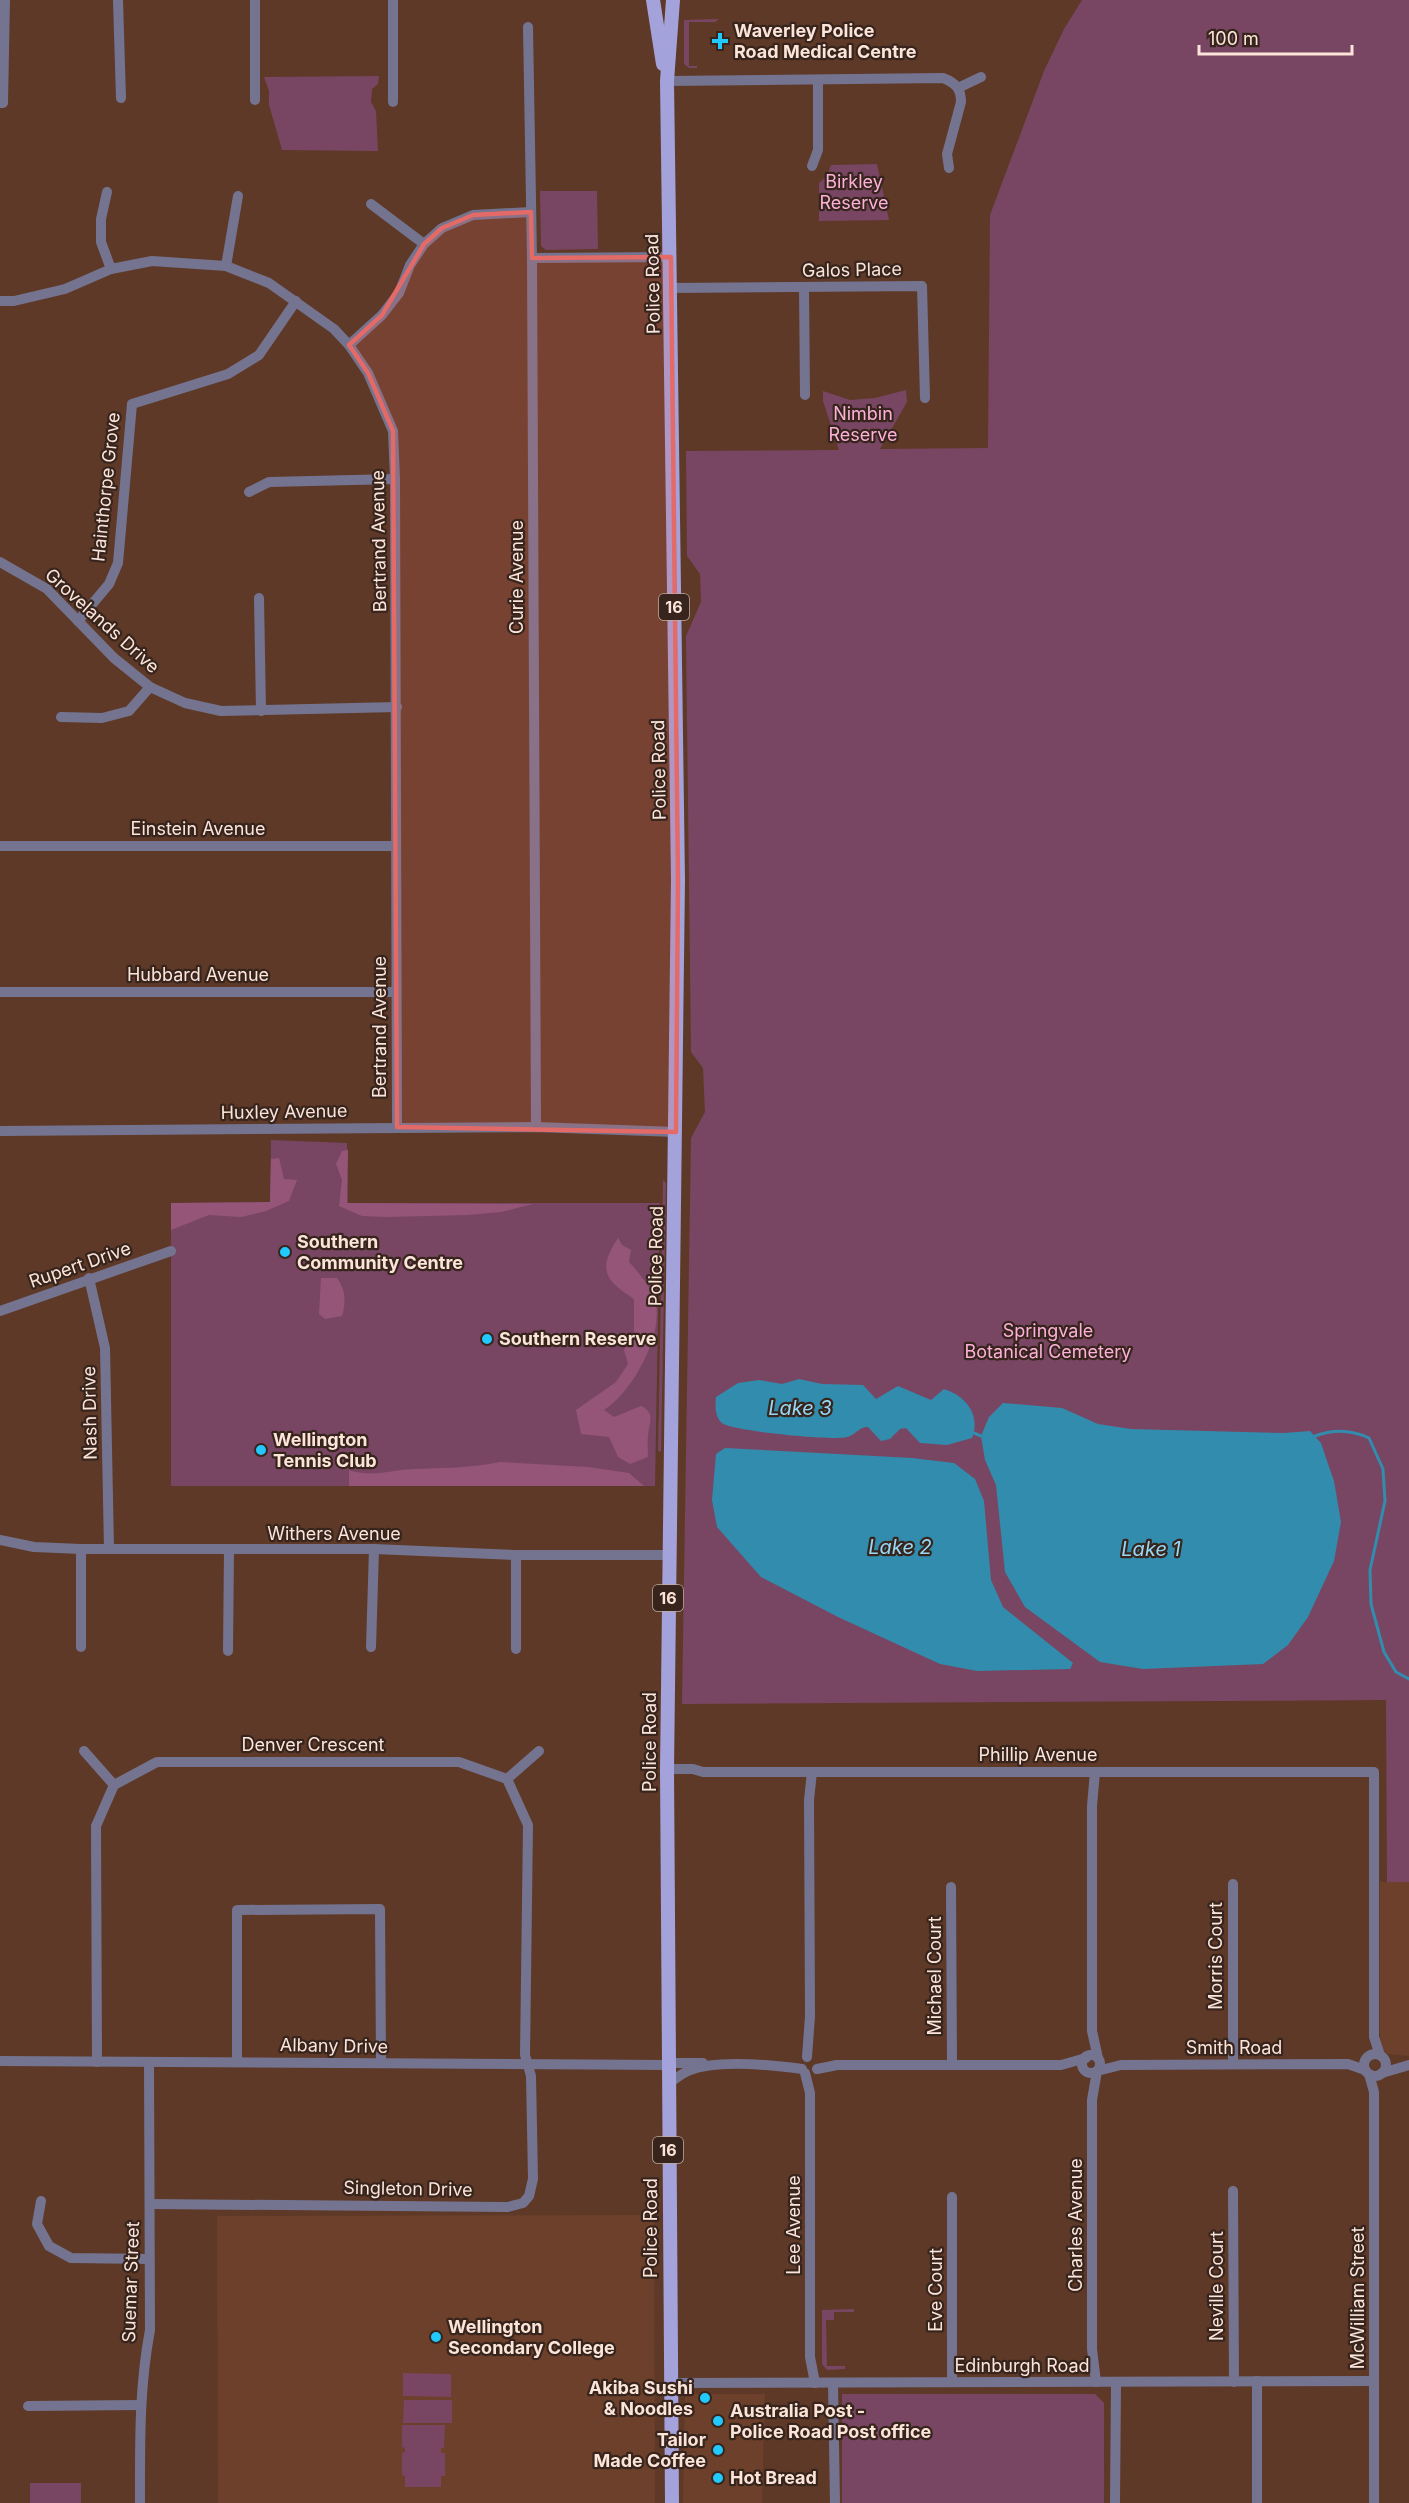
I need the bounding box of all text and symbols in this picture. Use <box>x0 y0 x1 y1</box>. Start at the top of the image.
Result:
scale bar <box>1199 18 1352 56</box>
place label: Waverley Police Road Medical Centre <box>734 20 917 62</box>
text: 100 m <box>1208 28 1259 49</box>
marker: Waverley Police Road Medical Centre <box>711 32 729 50</box>
park label: Birkley Reserve <box>819 171 889 213</box>
street label: Police Road <box>641 234 664 334</box>
street label: Galos Place <box>802 258 902 281</box>
park label: Nimbin Reserve <box>828 403 898 445</box>
street label: Hainthorpe Grove <box>87 411 124 563</box>
street label: Bertrand Avenue <box>367 470 390 612</box>
street label: Curie Avenue <box>506 520 527 634</box>
street label: Grovelands Drive <box>41 564 164 677</box>
road number: 16 <box>659 594 689 620</box>
street label: Police Road <box>647 720 670 820</box>
street label: Einstein Avenue <box>131 818 265 839</box>
street label: Bertrand Avenue <box>369 956 390 1098</box>
street label: Hubbard Avenue <box>127 964 269 985</box>
street label: Huxley Avenue <box>220 1100 348 1123</box>
street label: Police Road <box>644 1206 667 1306</box>
place label: Southern Community Centre <box>297 1231 463 1273</box>
street label: Rupert Drive <box>26 1237 134 1292</box>
marker: Southern Community Centre <box>278 1245 292 1259</box>
park label: Springvale Botanical Cemetery <box>965 1320 1131 1362</box>
place label: Southern Reserve <box>499 1328 657 1349</box>
marker: Southern Reserve <box>480 1332 494 1346</box>
street label: Nash Drive <box>78 1366 101 1460</box>
water label: Lake 3 <box>768 1396 832 1420</box>
place label: Wellington Tennis Club <box>273 1429 377 1471</box>
marker: Wellington Tennis Club <box>254 1443 268 1457</box>
street label: Withers Avenue <box>267 1523 401 1544</box>
water label: Lake 2 <box>868 1535 932 1559</box>
water label: Lake 1 <box>1121 1537 1181 1561</box>
road number: 16 <box>653 1585 683 1611</box>
street label: Police Road <box>639 1692 660 1792</box>
street label: Denver Crescent <box>242 1734 385 1755</box>
street label: Phillip Avenue <box>979 1744 1097 1765</box>
street label: Morris Court <box>1205 1902 1226 2010</box>
street label: Michael Court <box>924 1916 945 2036</box>
street label: Albany Drive <box>280 2034 388 2057</box>
street label: Smith Road <box>1186 2037 1282 2058</box>
road number: 16 <box>653 2137 683 2163</box>
street label: Charles Avenue <box>1065 2158 1086 2292</box>
street label: Lee Avenue <box>783 2175 804 2275</box>
street label: Singleton Drive <box>343 2177 473 2200</box>
street label: Police Road <box>640 2178 661 2278</box>
street label: Suemar Street <box>118 2221 143 2343</box>
street label: McWilliam Street <box>1347 2227 1368 2369</box>
street label: Neville Court <box>1206 2231 1227 2341</box>
street label: Eve Court <box>925 2248 946 2332</box>
place label: Wellington Secondary College <box>448 2316 615 2358</box>
marker: Wellington Secondary College <box>429 2330 443 2344</box>
street label: Edinburgh Road <box>954 2355 1090 2376</box>
place label: Akiba Sushi & Noodles <box>589 2377 693 2419</box>
marker: Akiba Sushi & Noodles <box>698 2391 712 2405</box>
place label: Australia Post - Police Road Post office <box>730 2400 931 2442</box>
marker: Australia Post - Police Road Post office <box>711 2414 725 2428</box>
place label: Tailor Made Coffee <box>593 2429 706 2471</box>
marker: Tailor Made Coffee <box>711 2443 725 2457</box>
place label: Hot Bread <box>730 2467 817 2488</box>
marker: Hot Bread <box>711 2471 725 2485</box>

